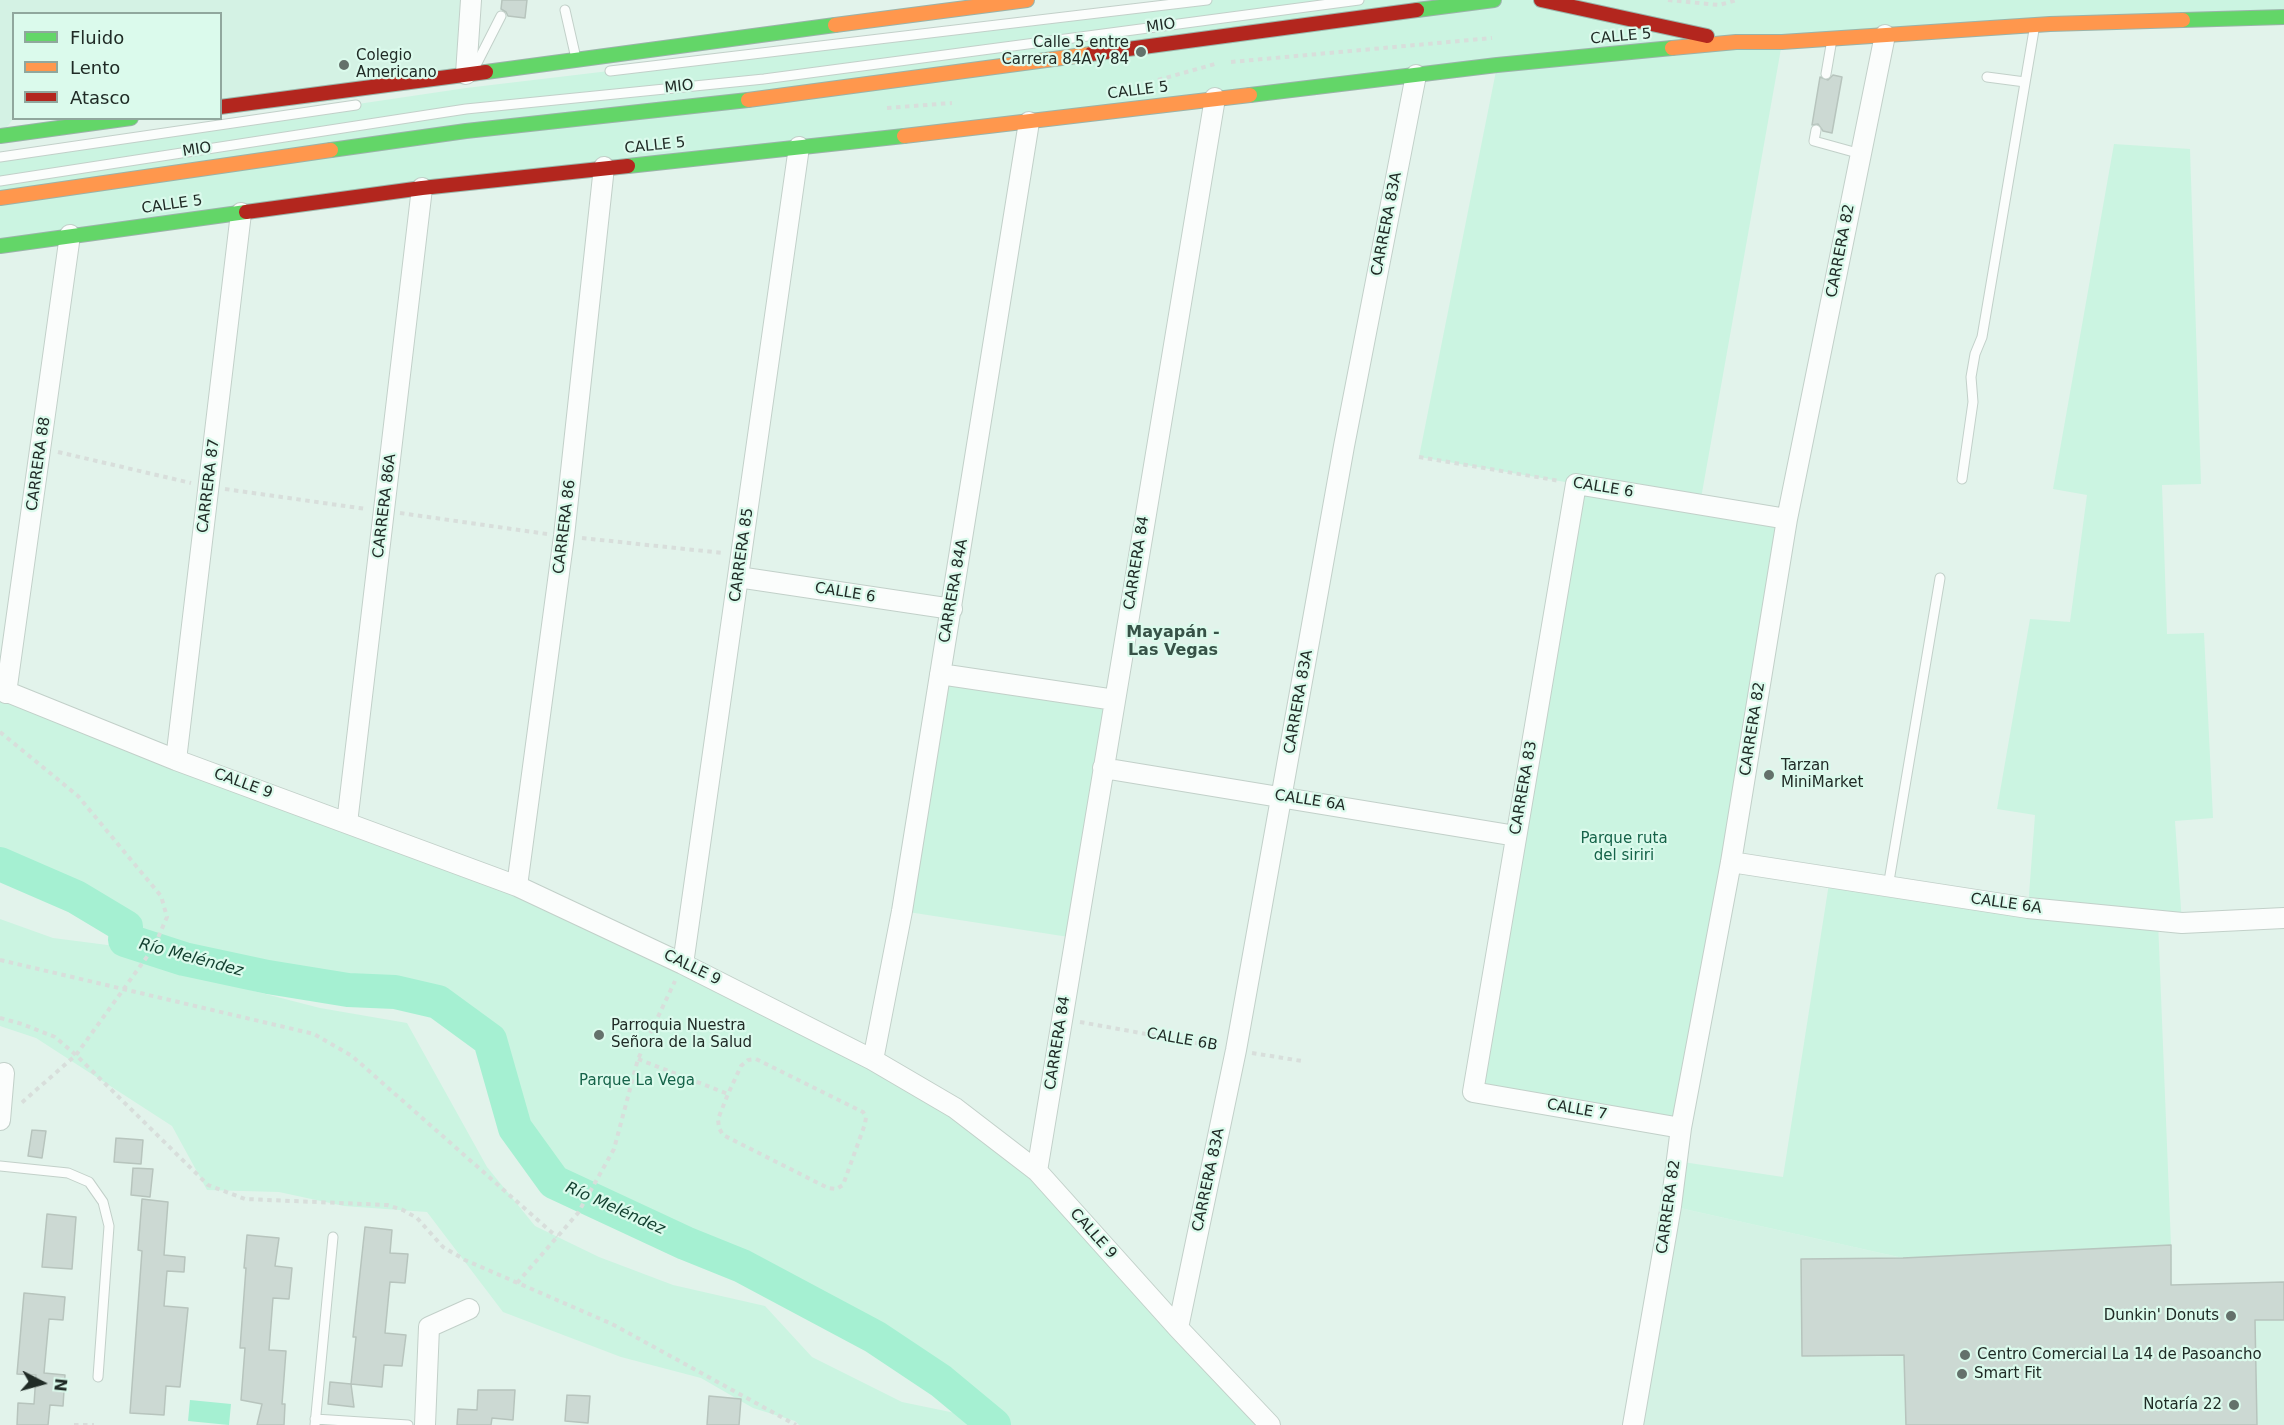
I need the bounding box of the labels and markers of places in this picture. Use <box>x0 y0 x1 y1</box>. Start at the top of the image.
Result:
place label: Calle 5 entre Carrera 84A y 84 <box>1001 34 1129 69</box>
marker: Calle 5 entre Carrera 84A y 84 <box>1134 45 1148 59</box>
place label: Colegio Americano <box>356 47 437 82</box>
marker: Colegio Americano <box>337 58 351 72</box>
place label: Tarzan MiniMarket <box>1781 757 1863 792</box>
marker: Tarzan MiniMarket <box>1762 768 1776 782</box>
place label: Parroquia Nuestra Señora de la Salud <box>611 1017 752 1052</box>
marker: Parroquia Nuestra Señora de la Salud <box>592 1028 606 1042</box>
place label: Dunkin' Donuts <box>2104 1307 2219 1325</box>
marker: Dunkin' Donuts <box>2224 1309 2238 1323</box>
place label: Centro Comercial La 14 de Pasoancho <box>1977 1346 2262 1364</box>
marker: Centro Comercial La 14 de Pasoancho <box>1958 1348 1972 1362</box>
place label: Smart Fit <box>1974 1365 2042 1383</box>
marker: Smart Fit <box>1955 1367 1969 1381</box>
place label: Notaría 22 <box>2143 1396 2222 1414</box>
marker: Notaría 22 <box>2227 1398 2241 1412</box>

